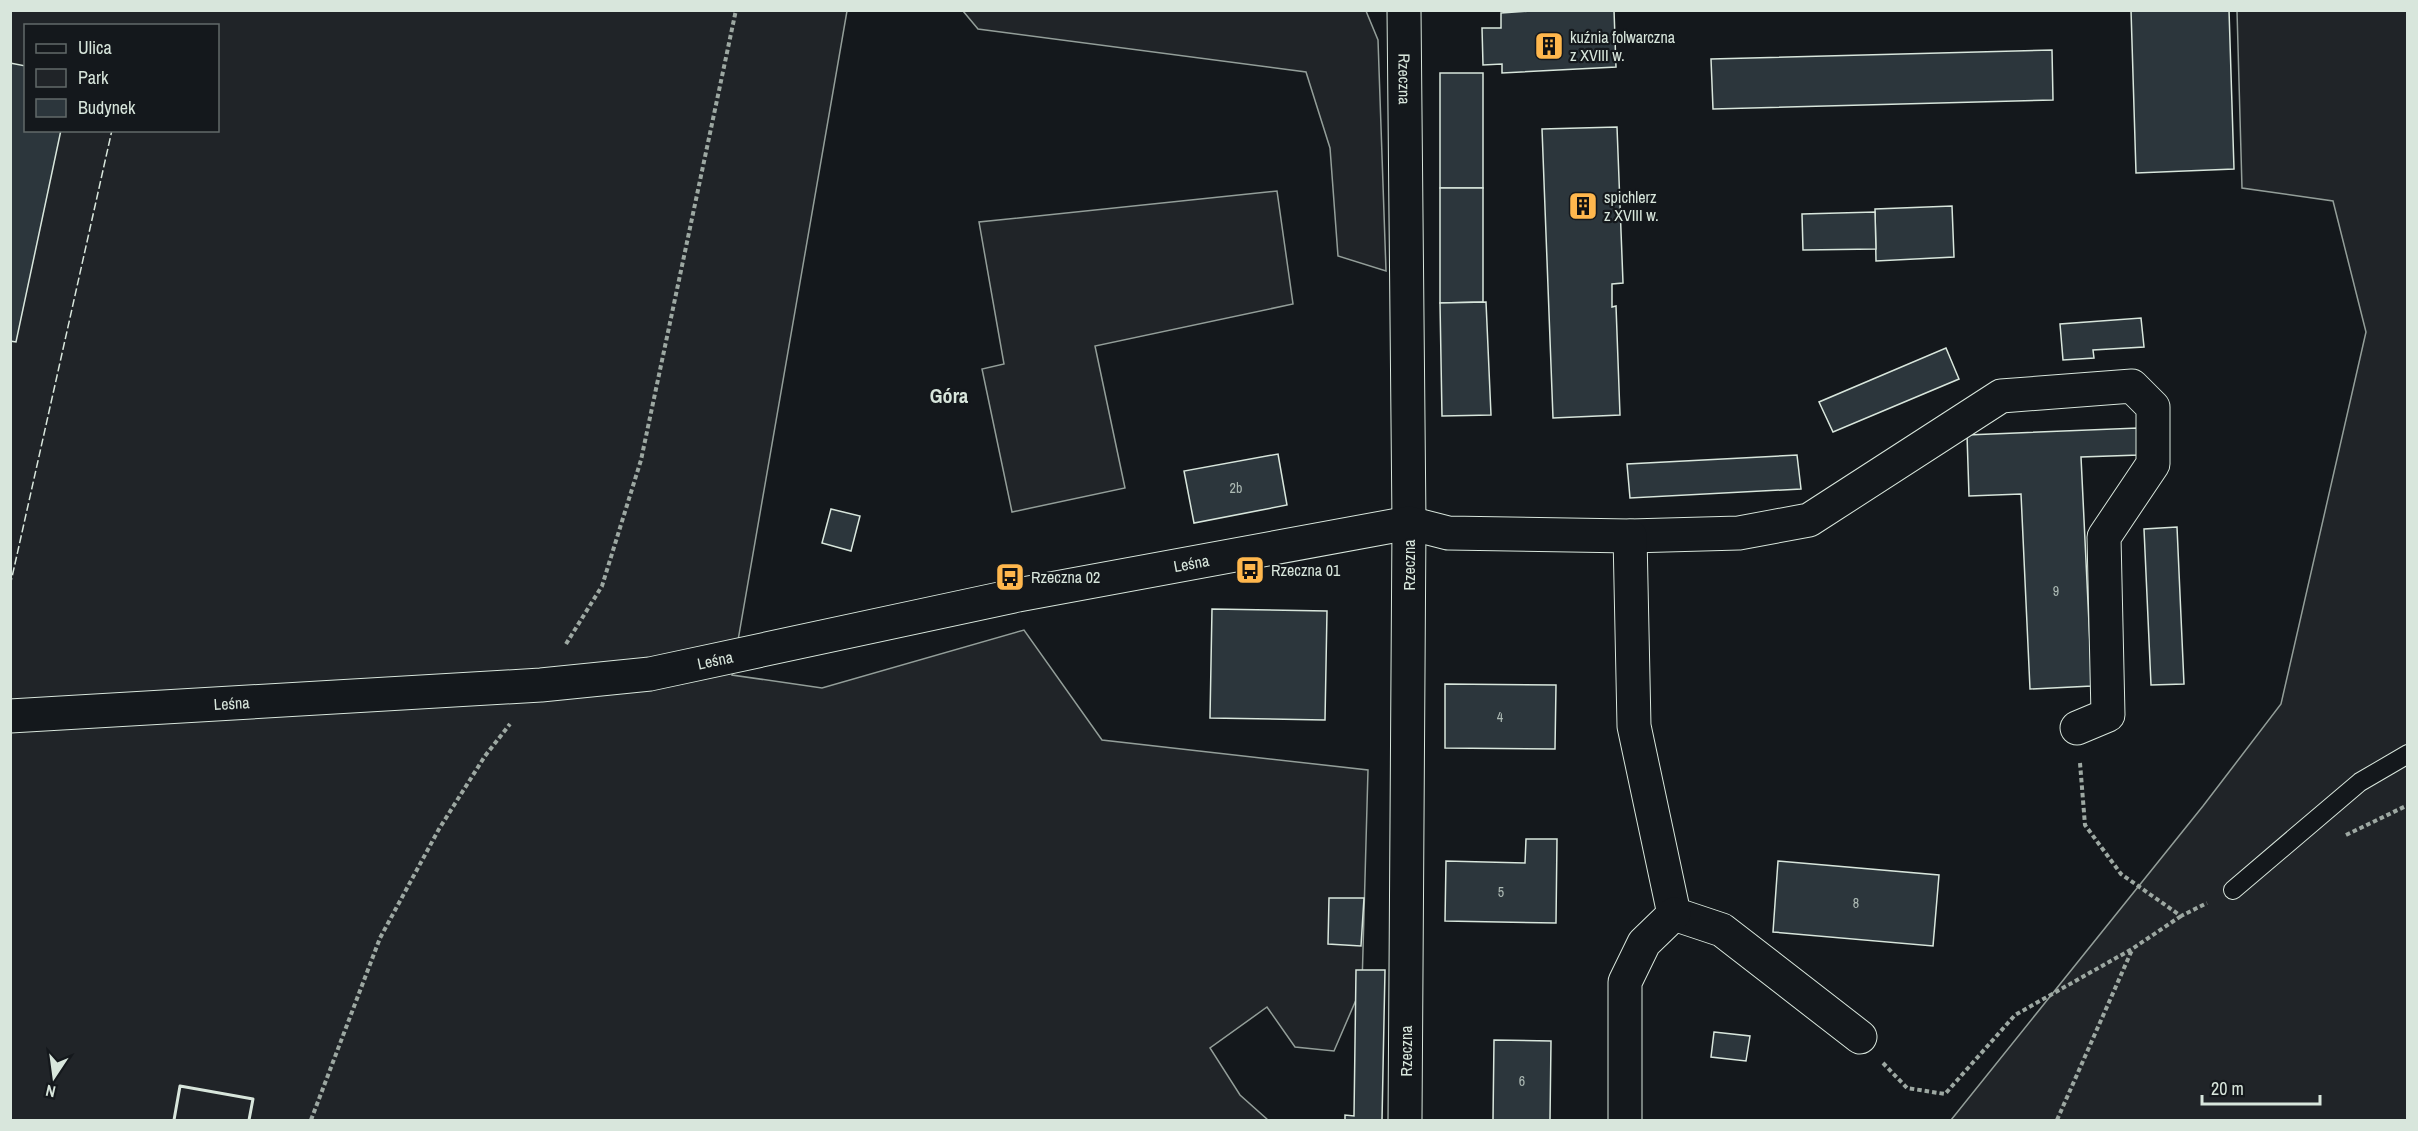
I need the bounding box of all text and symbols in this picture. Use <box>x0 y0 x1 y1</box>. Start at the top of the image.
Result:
legend <box>24 24 219 132</box>
place label: kuźnia folwarczna z XVIII w. <box>1570 26 1676 66</box>
building icon: kuźnia folwarczna z XVIII w. <box>1533 30 1565 62</box>
text: Ulica <box>78 35 112 60</box>
street label: Rzeczna <box>1393 53 1416 105</box>
text: Park <box>78 65 109 90</box>
text: Budynek <box>78 95 136 120</box>
place label: spichlerz z XVIII w. <box>1604 186 1659 226</box>
building icon: spichlerz z XVIII w. <box>1567 190 1599 222</box>
district label: Góra <box>930 382 968 409</box>
house number: 2b <box>1230 479 1242 497</box>
street label: Rzeczna <box>1398 539 1420 591</box>
street label: Leśna <box>1172 549 1212 577</box>
bus stop icon: Rzeczna 01 <box>1234 554 1266 586</box>
place label: Rzeczna 01 <box>1271 559 1341 581</box>
bus stop icon: Rzeczna 02 <box>994 561 1026 593</box>
place label: Rzeczna 02 <box>1031 566 1100 588</box>
house number: 9 <box>2053 582 2059 600</box>
street label: Leśna <box>695 645 736 675</box>
street label: Leśna <box>213 691 251 715</box>
house number: 4 <box>1497 708 1504 726</box>
house number: 5 <box>1498 883 1504 901</box>
house number: 8 <box>1853 894 1859 912</box>
street label: Rzeczna <box>1395 1025 1417 1077</box>
north arrow <box>24 1047 84 1107</box>
scale bar <box>2202 1068 2320 1106</box>
house number: 6 <box>1519 1072 1525 1090</box>
text: 20 m <box>2211 1076 2244 1101</box>
text: N <box>44 1080 58 1103</box>

